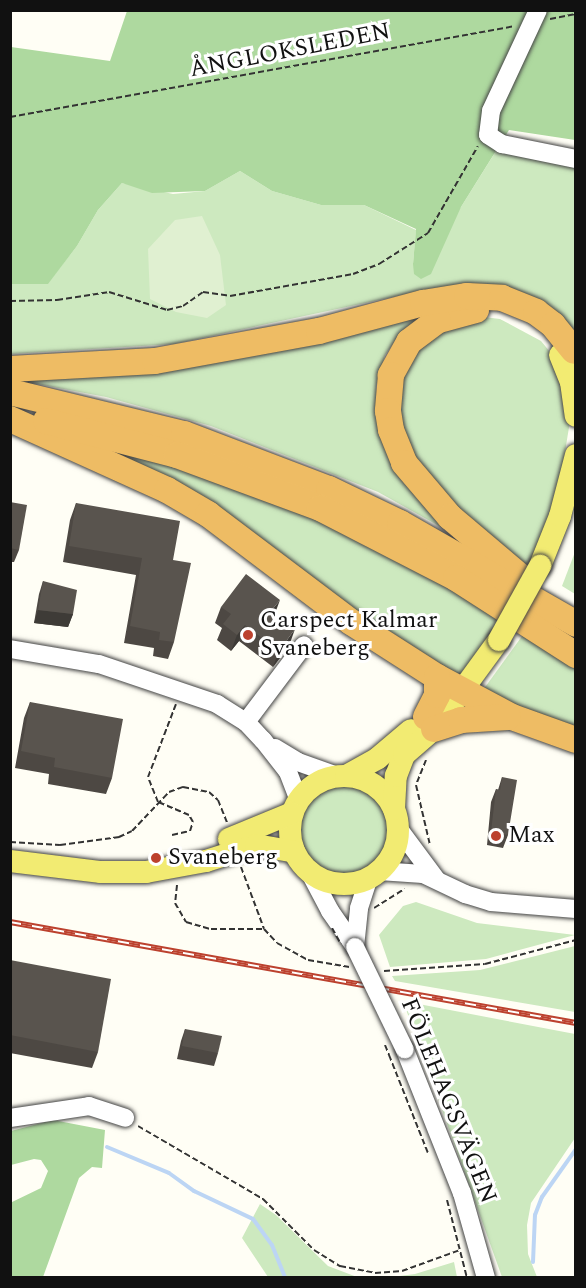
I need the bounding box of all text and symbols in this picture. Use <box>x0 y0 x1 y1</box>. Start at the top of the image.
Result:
street label: ÅNGLOKSLEDEN <box>187 17 393 85</box>
place label: Carspect Kalmar Svaneberg <box>260 607 438 663</box>
marker: Carspect Kalmar Svaneberg <box>241 628 255 642</box>
place label: Max <box>508 822 555 850</box>
marker: Max <box>489 829 503 843</box>
place label: Svaneberg <box>168 844 278 872</box>
marker: Svaneberg <box>149 851 163 865</box>
street label: FÖLEHAGSVÄGEN <box>394 994 502 1208</box>

